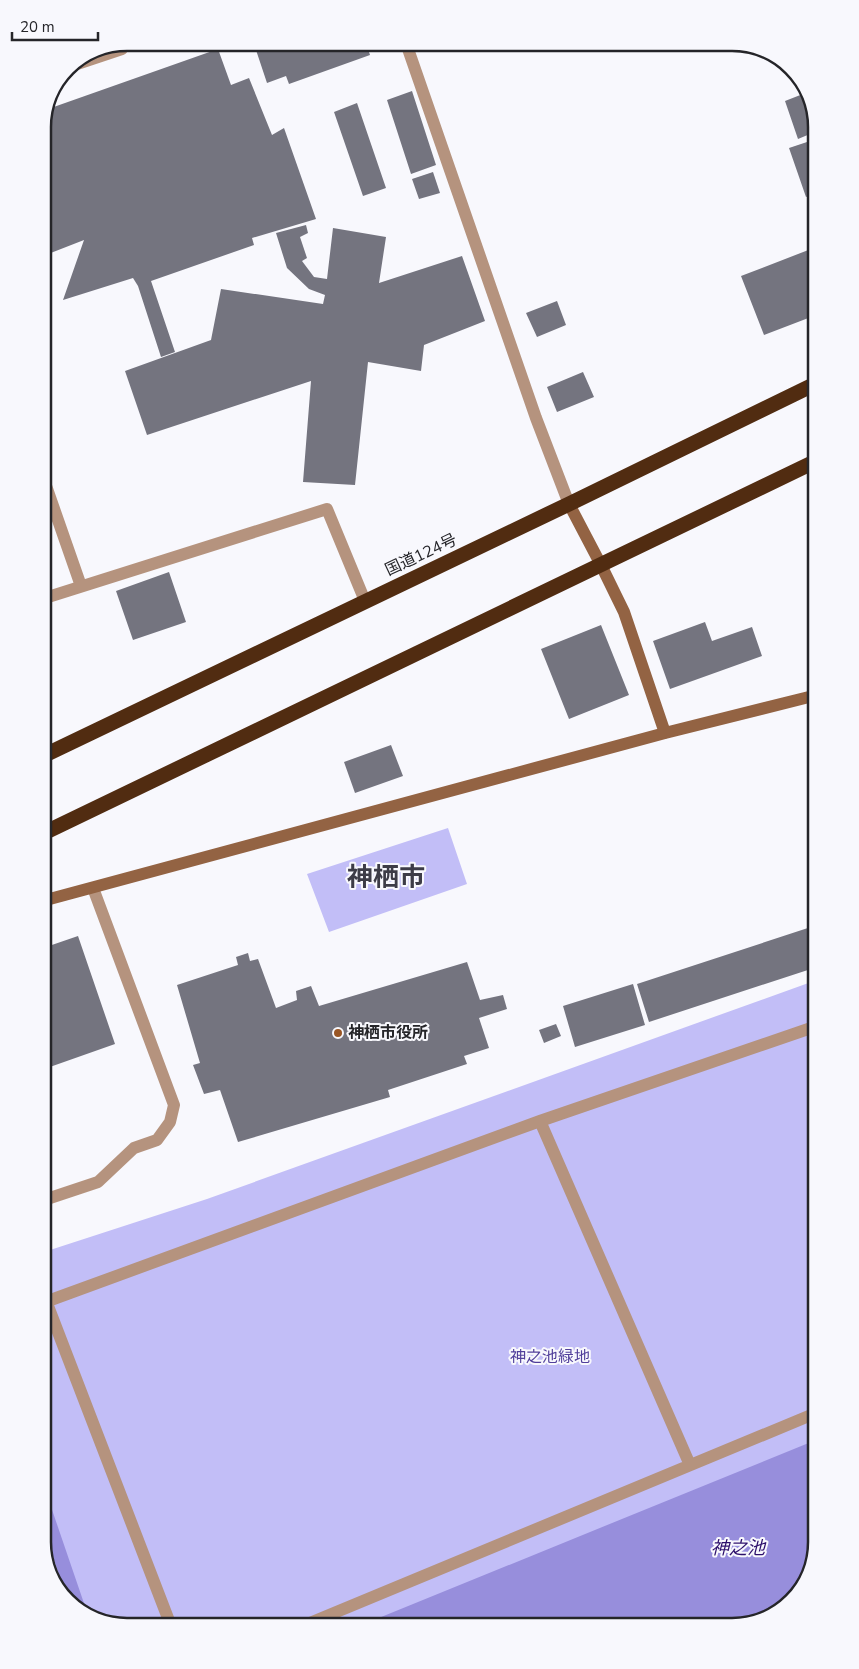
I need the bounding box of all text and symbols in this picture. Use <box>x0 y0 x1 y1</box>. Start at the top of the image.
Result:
scale bar <box>12 10 99 42</box>
text: 20 m <box>20 17 55 37</box>
street label: 国道124号 <box>382 529 460 581</box>
district label: 神栖市 <box>347 860 425 895</box>
place label: 神栖市役所 <box>348 1022 428 1044</box>
marker: 神栖市役所 <box>332 1027 344 1039</box>
park label: 神之池緑地 <box>510 1346 590 1368</box>
water label: 神之池 <box>711 1536 767 1560</box>

